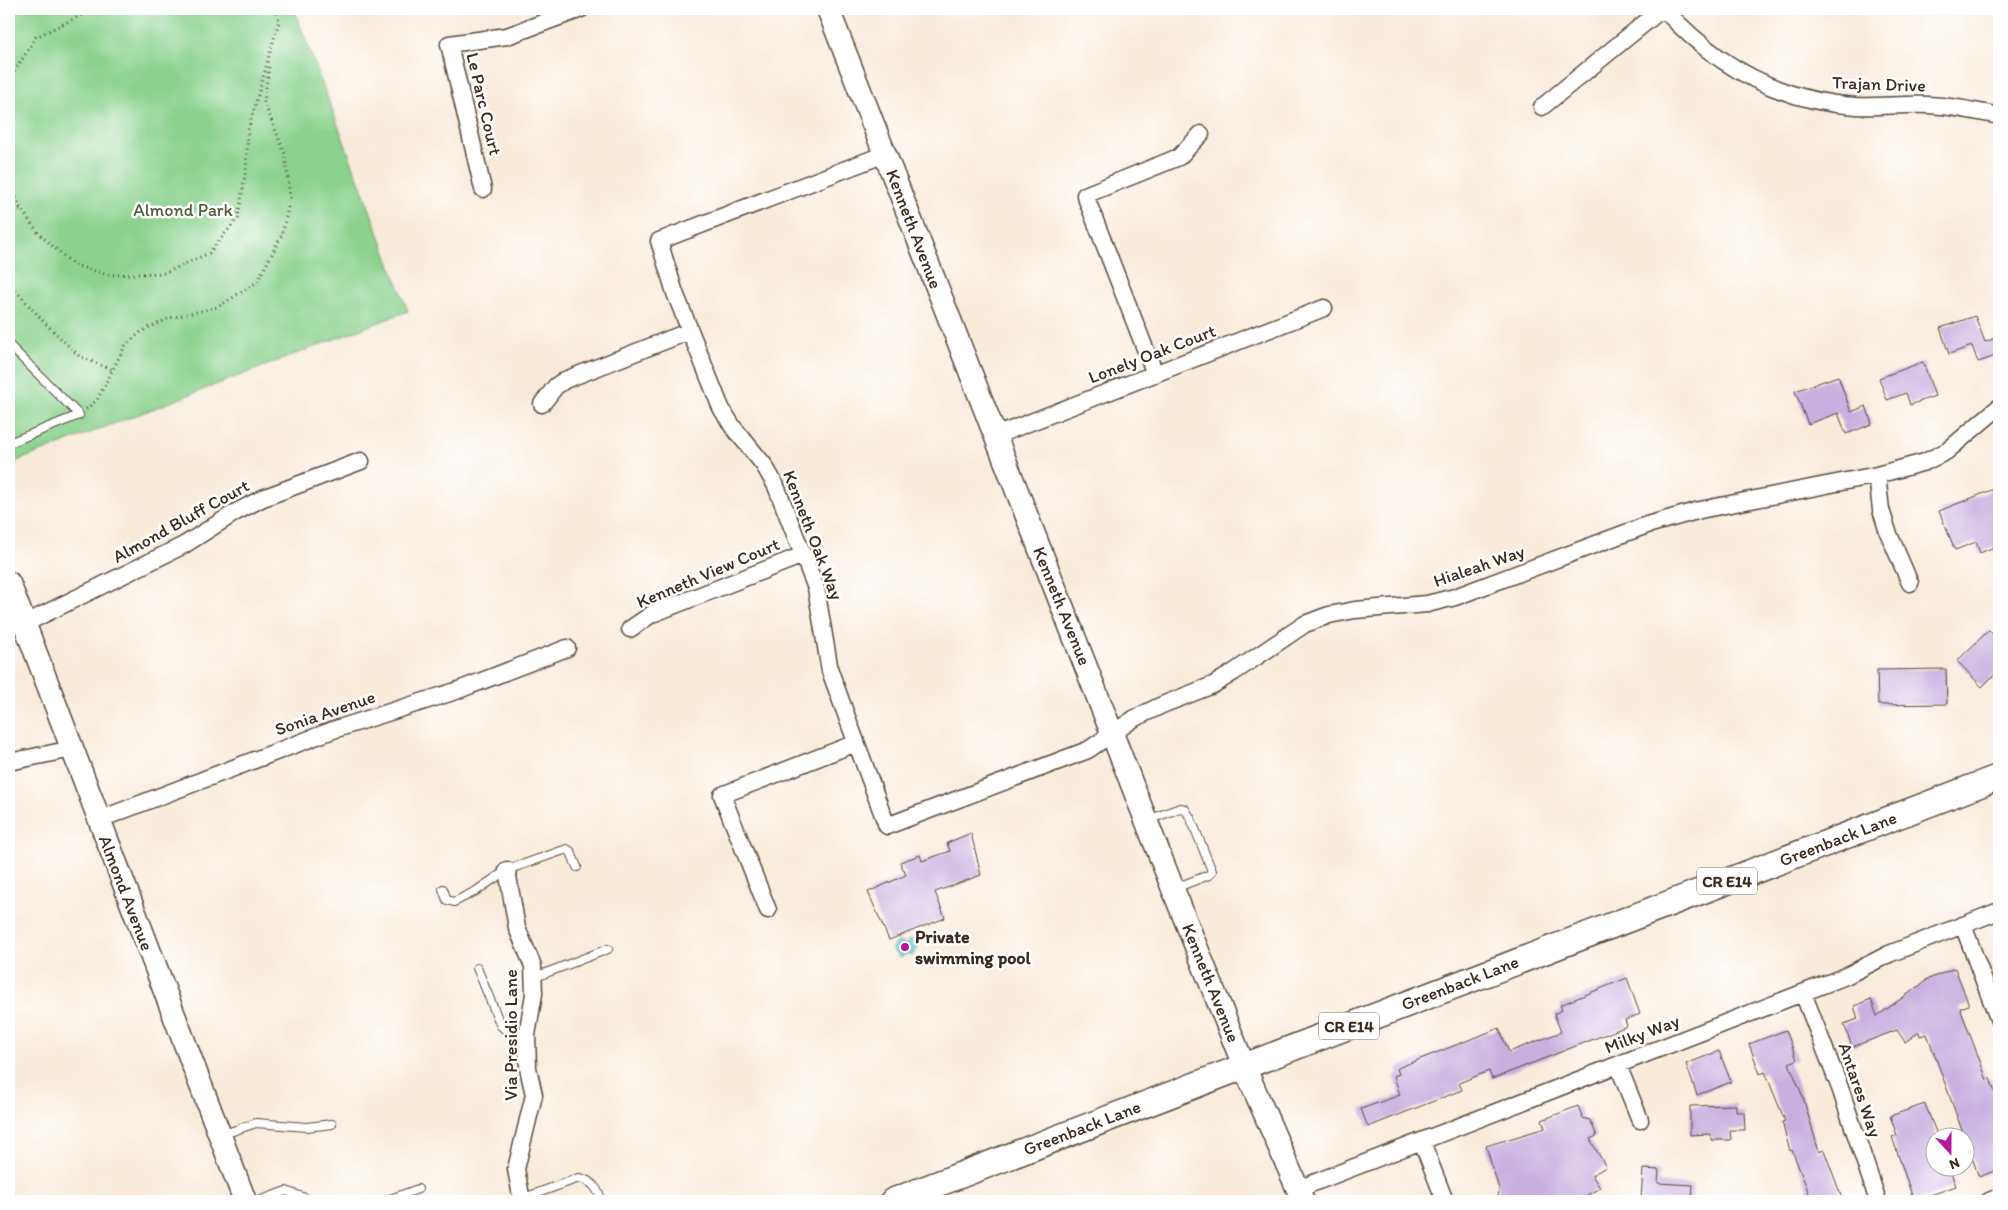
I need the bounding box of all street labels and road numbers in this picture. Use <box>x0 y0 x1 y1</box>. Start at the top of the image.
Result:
street label: Le Parc Court <box>461 50 507 158</box>
street label: Trajan Drive <box>1832 71 1926 97</box>
street label: Kenneth Avenue <box>881 166 947 292</box>
street label: Lonely Oak Court <box>1085 320 1219 388</box>
street label: Kenneth Oak Way <box>778 467 848 603</box>
street label: Almond Bluff Court <box>109 474 253 568</box>
street label: Kenneth View Court <box>633 533 783 613</box>
street label: Hialeah Way <box>1430 540 1528 592</box>
street label: Kenneth Avenue <box>1028 543 1096 669</box>
street label: Sonia Avenue <box>272 686 378 740</box>
street label: Greenback Lane <box>1776 807 1900 871</box>
street label: Almond Avenue <box>94 832 158 954</box>
road number: CR E14 <box>1697 868 1757 894</box>
street label: Kenneth Avenue <box>1177 920 1245 1046</box>
street label: Greenback Lane <box>1398 951 1522 1015</box>
street label: Via Presidio Lane <box>500 969 522 1101</box>
street label: Milky Way <box>1602 1010 1683 1058</box>
road number: CR E14 <box>1319 1012 1379 1040</box>
street label: Antares Way <box>1834 1040 1887 1141</box>
street label: Greenback Lane <box>1020 1096 1144 1160</box>

